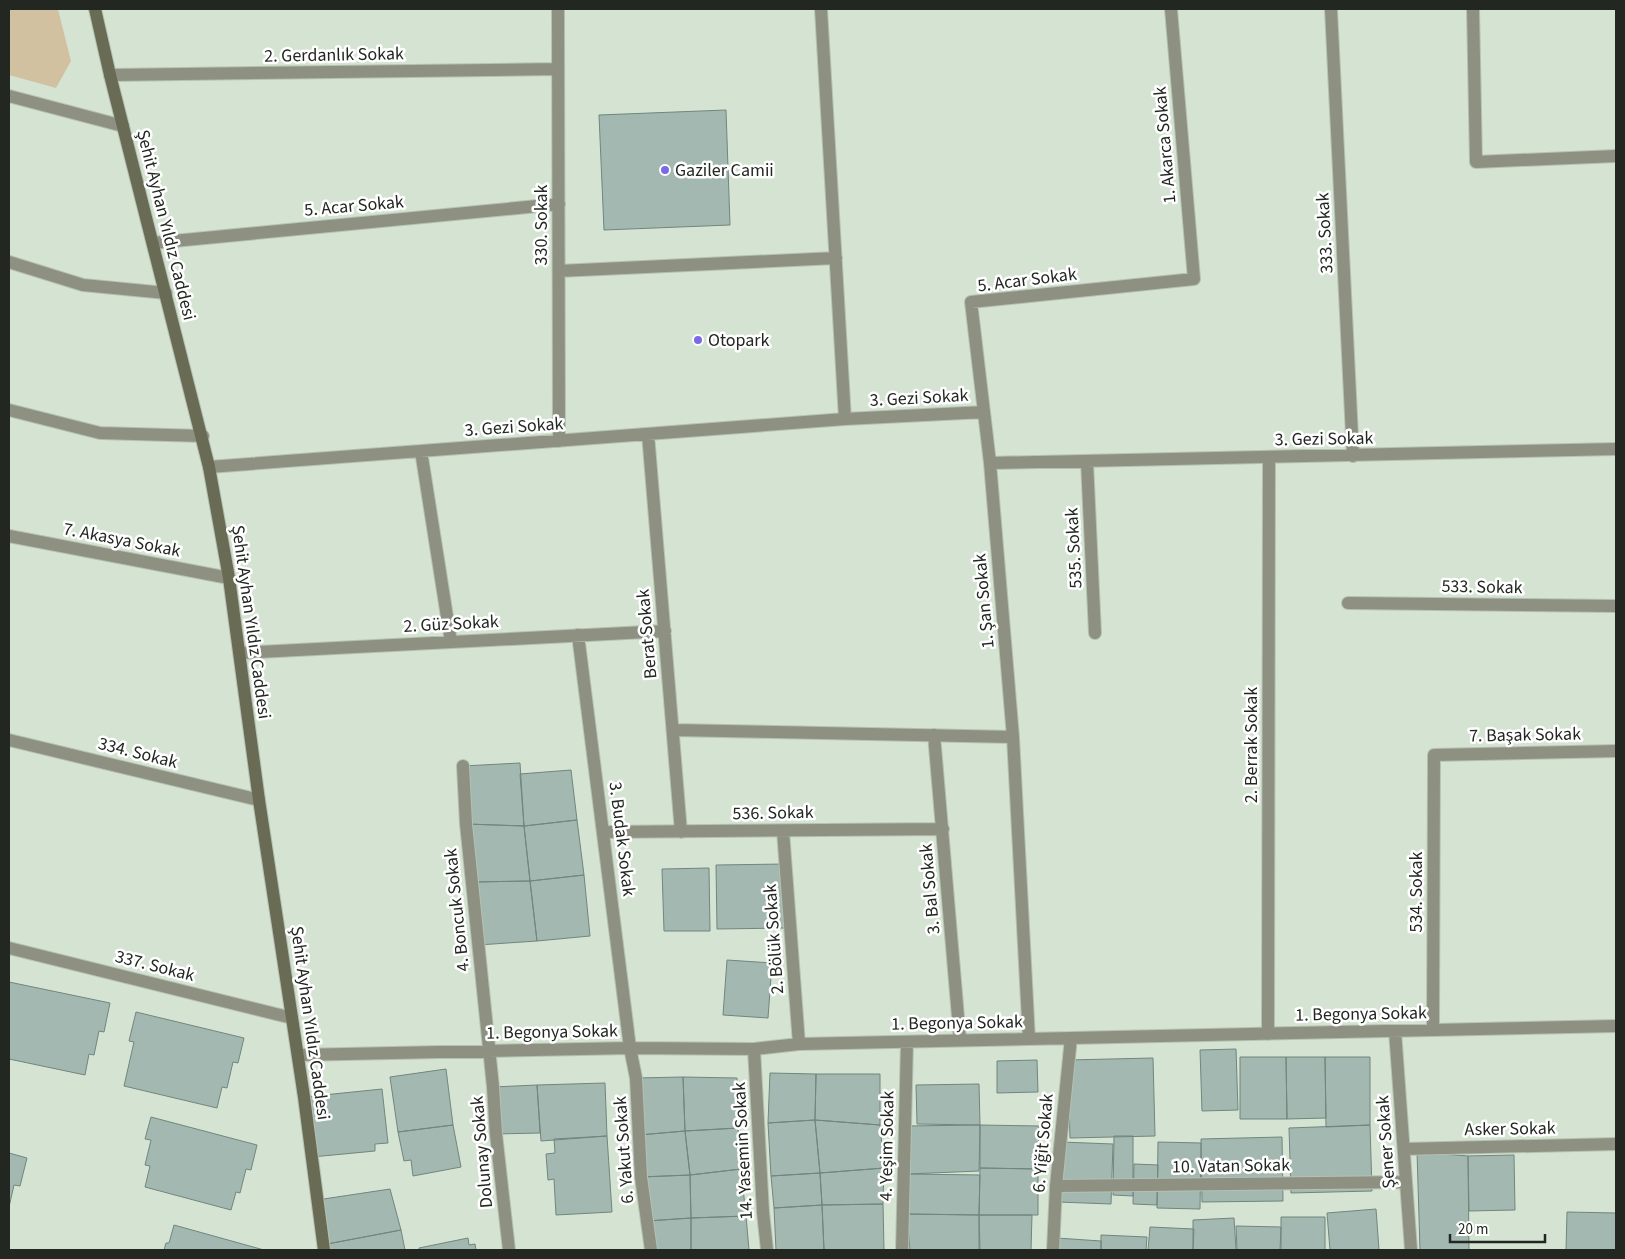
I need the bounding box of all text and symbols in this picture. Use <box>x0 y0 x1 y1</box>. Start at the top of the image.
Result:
street label: 2. Gerdanlık Sokak <box>264 41 404 69</box>
street label: 1. Akarca Sokak <box>1147 85 1183 205</box>
street label: Şehit Ayhan Yıldız Caddesi <box>130 127 202 323</box>
place label: Gaziler Camii <box>675 158 774 183</box>
marker: Gaziler Camii <box>659 164 671 176</box>
street label: 330. Sokak <box>529 184 554 266</box>
street label: 5. Acar Sokak <box>303 189 405 223</box>
street label: 333. Sokak <box>1310 192 1340 274</box>
street label: 5. Acar Sokak <box>976 261 1078 298</box>
place label: Otopark <box>708 328 770 353</box>
marker: Otopark <box>692 334 704 346</box>
street label: 3. Gezi Sokak <box>869 383 969 413</box>
street label: 3. Gezi Sokak <box>464 411 564 443</box>
street label: 3. Gezi Sokak <box>1274 426 1374 452</box>
street label: 535. Sokak <box>1059 507 1089 589</box>
street label: 7. Akasya Sokak <box>61 516 183 564</box>
street label: Şehit Ayhan Yıldız Caddesi <box>225 523 277 721</box>
street label: 1. Şan Sokak <box>967 552 1001 650</box>
street label: 533. Sokak <box>1441 574 1523 600</box>
street label: Berat Sokak <box>631 588 663 680</box>
street label: 2. Güz Sokak <box>403 609 499 639</box>
street label: 2. Berrak Sokak <box>1239 687 1264 803</box>
street label: 7. Başak Sokak <box>1469 722 1581 748</box>
street label: 334. Sokak <box>96 731 180 775</box>
street label: 3. Budak Sokak <box>603 780 641 898</box>
street label: 536. Sokak <box>732 800 814 826</box>
street label: 3. Bal Sokak <box>914 843 946 935</box>
street label: 4. Boncuk Sokak <box>438 847 476 973</box>
street label: 534. Sokak <box>1404 851 1429 933</box>
street label: 2. Bölük Sokak <box>758 883 790 995</box>
street label: Şehit Ayhan Yıldız Caddesi <box>284 924 336 1122</box>
street label: 337. Sokak <box>113 944 197 988</box>
street label: 1. Begonya Sokak <box>1295 1000 1427 1028</box>
street label: 1. Begonya Sokak <box>891 1009 1023 1037</box>
street label: 1. Begonya Sokak <box>486 1018 618 1046</box>
street label: 14. Yasemin Sokak <box>727 1081 759 1220</box>
street label: 4. Yeşim Sokak <box>874 1091 900 1201</box>
street label: 6. Yiğit Sokak <box>1026 1092 1060 1194</box>
street label: Dolunay Sokak <box>465 1095 499 1209</box>
street label: 6. Yakut Sokak <box>608 1095 640 1205</box>
street label: Şener Sokak <box>1370 1095 1402 1189</box>
street label: Asker Sokak <box>1464 1116 1556 1142</box>
street label: 10. Vatan Sokak <box>1172 1152 1290 1180</box>
scale bar <box>1450 1212 1545 1244</box>
text: 20 m <box>1458 1219 1488 1240</box>

